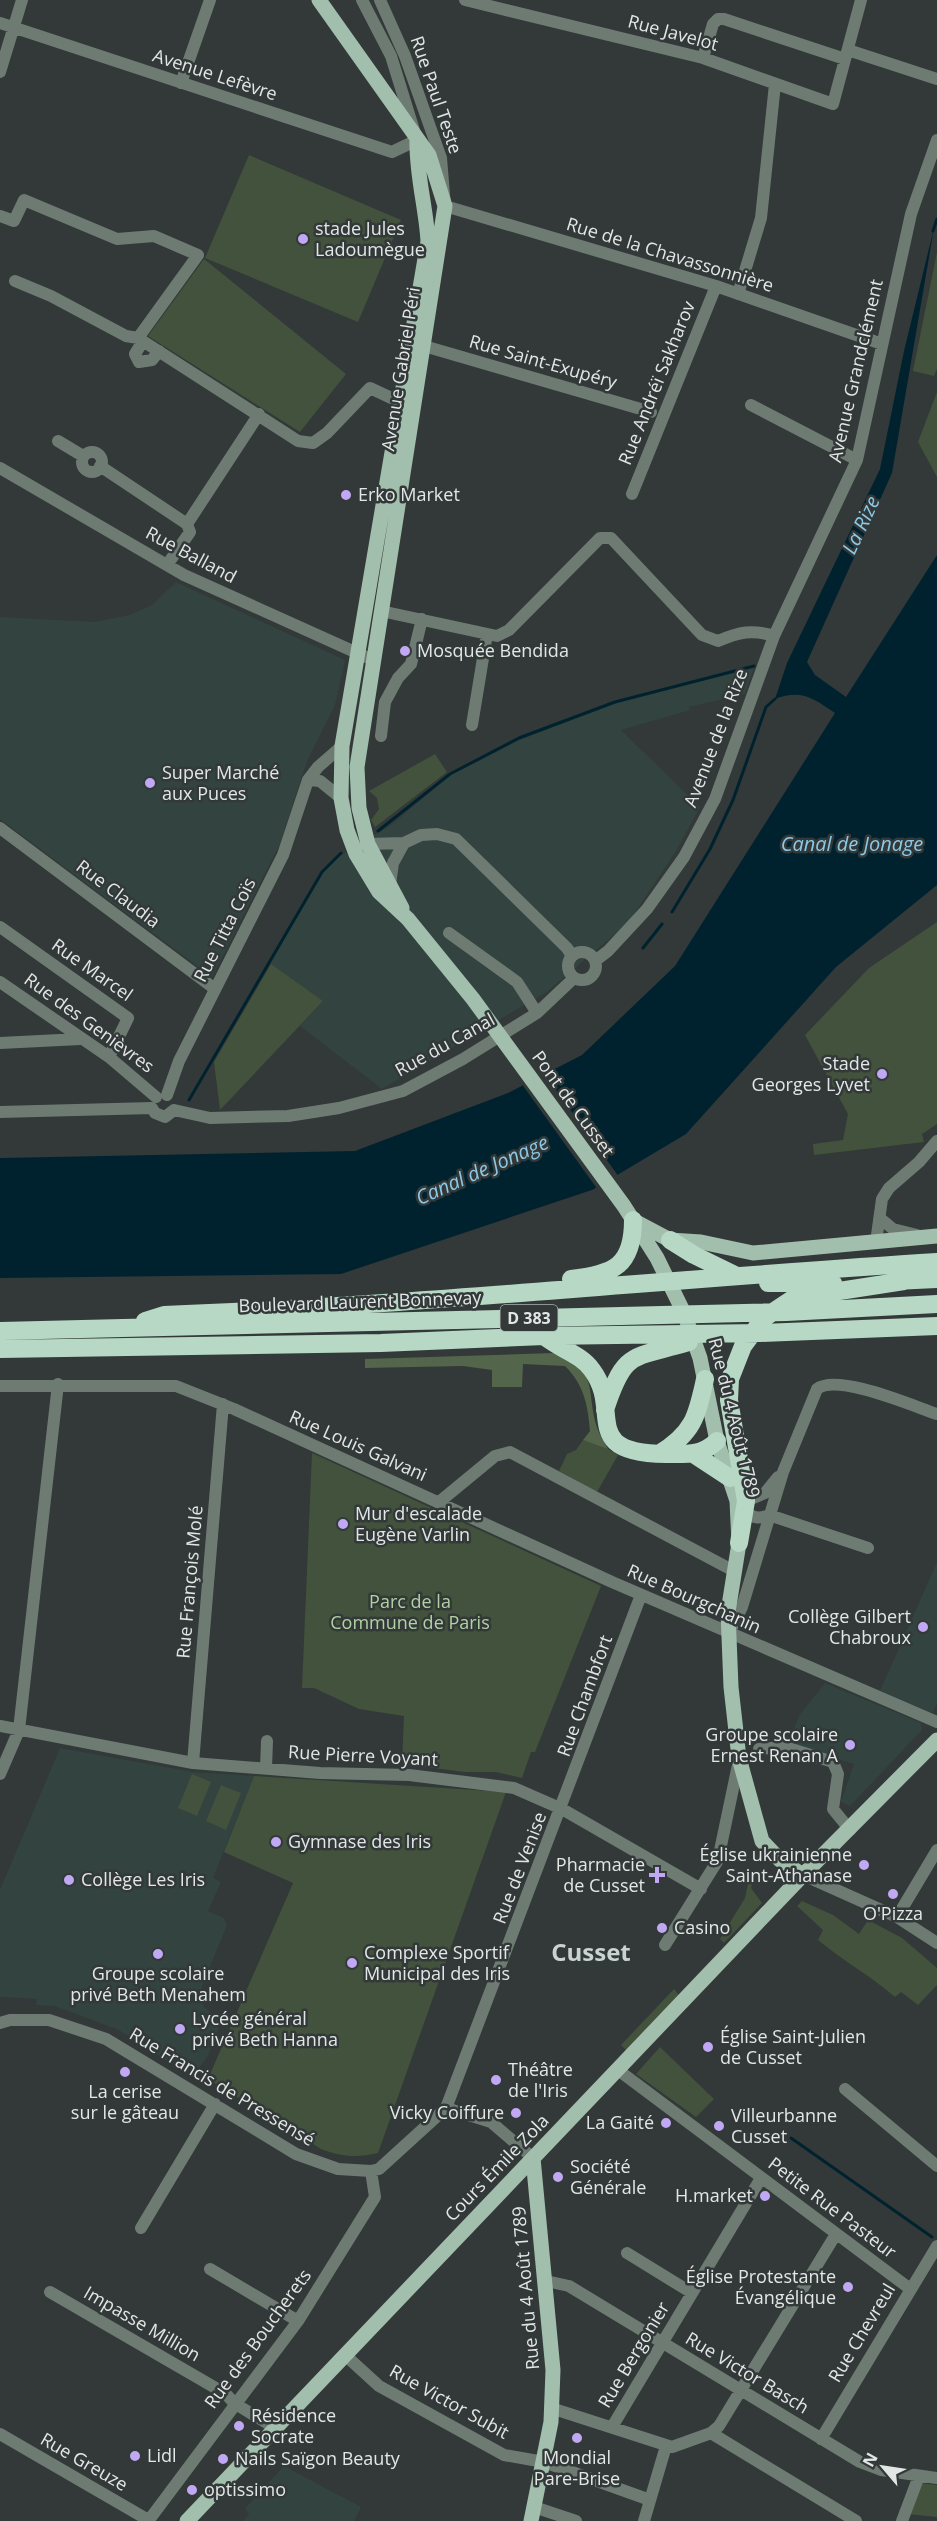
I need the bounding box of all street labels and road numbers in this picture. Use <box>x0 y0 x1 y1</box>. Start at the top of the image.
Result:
street label: Rue Javelot <box>625 8 721 56</box>
street label: Rue Paul Teste <box>406 33 468 157</box>
street label: Avenue Lefèvre <box>150 43 281 105</box>
street label: Rue de la Chavassonnière <box>564 211 777 297</box>
street label: Avenue Grandclément <box>822 277 888 465</box>
street label: Avenue Gabriel Péri <box>375 285 425 452</box>
street label: Rue Andréï Sakharov <box>612 297 700 468</box>
street label: Rue Saint-Exupéry <box>467 328 621 394</box>
street label: Rue Balland <box>142 520 241 588</box>
street label: Avenue de la Rize <box>678 665 753 810</box>
street label: Rue Claudia <box>72 854 166 933</box>
street label: Rue Titta Coïs <box>187 873 261 986</box>
street label: Rue Marcel <box>47 932 138 1006</box>
street label: Rue des Genièvres <box>20 967 159 1078</box>
street label: Rue du Canal <box>390 1007 499 1081</box>
street label: Pont de Cusset <box>527 1046 620 1161</box>
street label: Boulevard Laurent Bonnevay <box>238 1285 483 1317</box>
road number: D 383 <box>500 1305 558 1331</box>
street label: Rue du 4 Août 1789 <box>703 1335 766 1500</box>
street label: Rue Louis Galvani <box>286 1404 431 1486</box>
street label: Rue François Molé <box>170 1504 208 1659</box>
street label: Rue Bourgchanin <box>624 1558 765 1638</box>
street label: Rue Chambfort <box>551 1632 617 1760</box>
street label: Rue Pierre Voyant <box>288 1739 439 1771</box>
street label: Rue de Venise <box>487 1808 551 1927</box>
street label: Rue Francis de Pressensé <box>125 2021 320 2151</box>
street label: Cours Émile Zola <box>439 2109 554 2226</box>
street label: Petite Rue Pasteur <box>764 2151 902 2264</box>
street label: Rue du 4 Août 1789 <box>506 2205 544 2371</box>
street label: Rue des Boucherets <box>198 2264 316 2413</box>
street label: Rue Chevreul <box>822 2279 900 2386</box>
street label: Impasse Million <box>80 2280 205 2366</box>
street label: Rue Bergonier <box>592 2296 675 2412</box>
street label: Rue Victor Basch <box>681 2326 814 2418</box>
street label: Rue Victor Subit <box>386 2358 513 2444</box>
street label: Rue Greuze <box>36 2426 133 2496</box>

